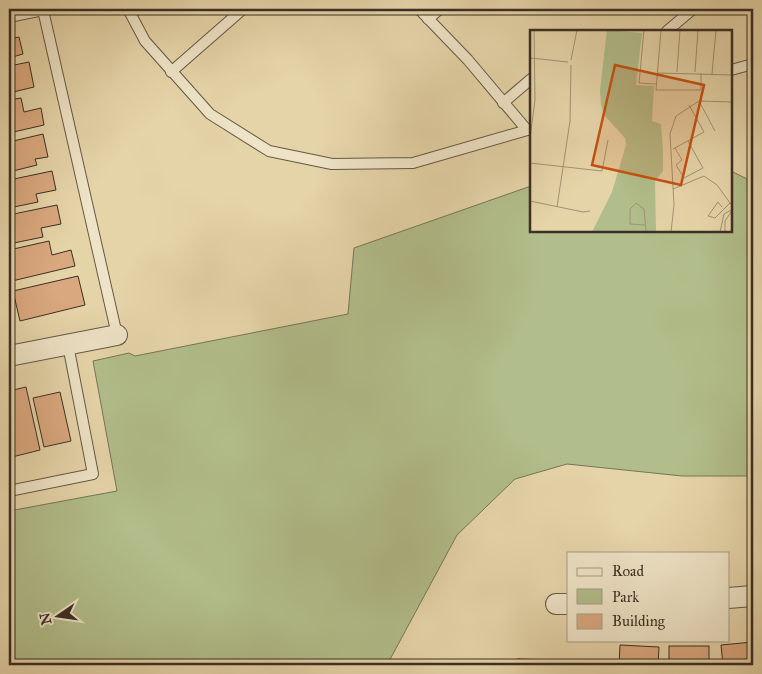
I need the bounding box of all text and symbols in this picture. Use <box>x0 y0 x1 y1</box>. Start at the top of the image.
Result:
inset map <box>530 30 732 232</box>
legend <box>567 552 730 642</box>
text: Road <box>612 562 644 580</box>
text: Park <box>612 588 639 606</box>
north arrow <box>32 592 82 642</box>
text: N <box>36 611 55 627</box>
text: Building <box>612 612 666 630</box>

